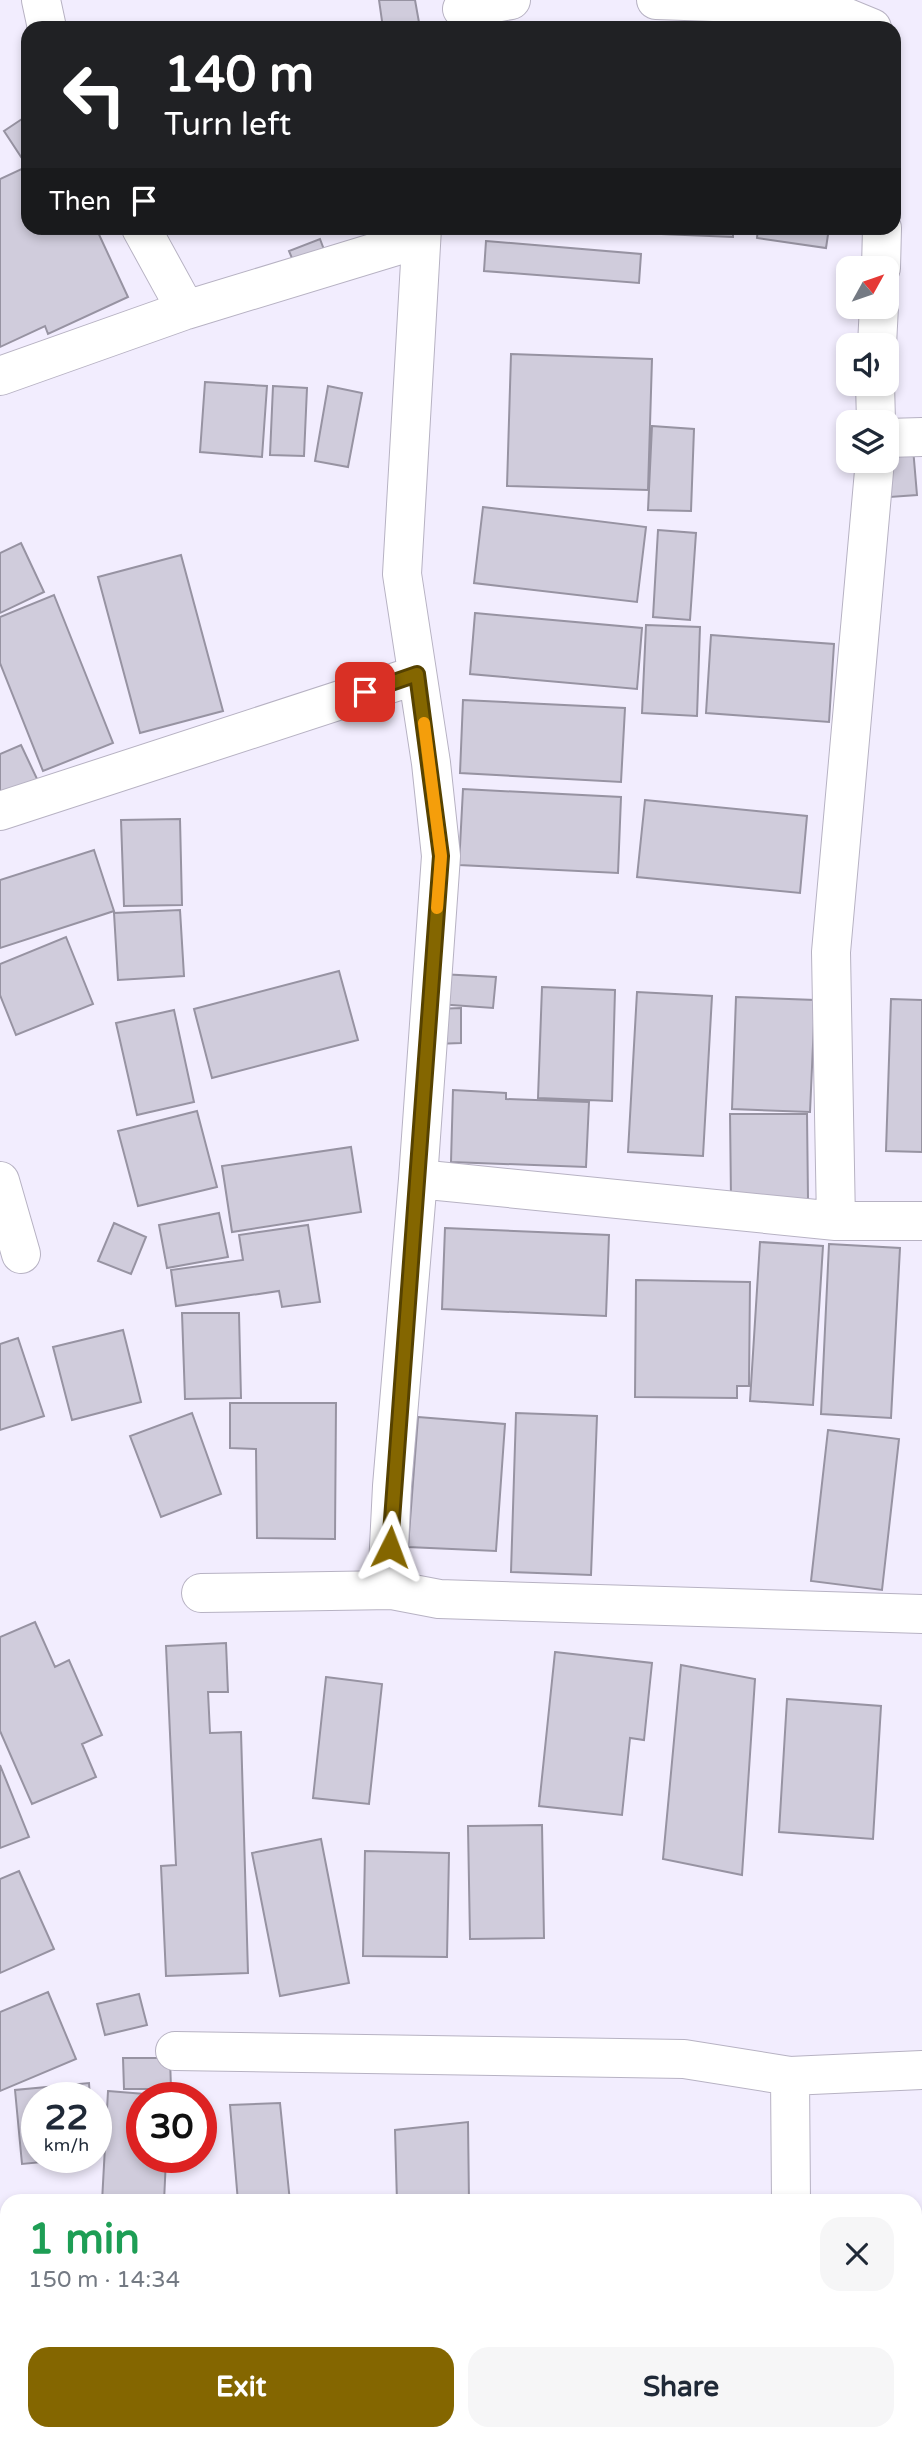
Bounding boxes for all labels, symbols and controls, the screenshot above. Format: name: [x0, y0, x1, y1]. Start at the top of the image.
text: 140 m: [164, 46, 314, 105]
icon: left: [49, 49, 140, 140]
text: Turn left: [164, 106, 291, 144]
icon: arrive: [125, 182, 163, 220]
text: Then: [49, 186, 111, 217]
north arrow: [836, 256, 900, 318]
map controls: [836, 256, 899, 473]
button: sound: [836, 333, 899, 396]
button: layers: [836, 410, 899, 473]
pin: [335, 662, 395, 722]
icon: arrive: [346, 673, 384, 711]
position arrow: [353, 1510, 427, 1584]
speed limit sign: 30: [126, 2082, 217, 2173]
text: 22: [45, 2097, 88, 2139]
text: km/h: [44, 2134, 89, 2156]
text: 1 min: [28, 2214, 140, 2265]
button: close: [820, 2217, 894, 2291]
text: 150 m · 14:34: [28, 2266, 180, 2294]
button: Exit: [28, 2347, 454, 2427]
button: Share: [468, 2347, 894, 2427]

